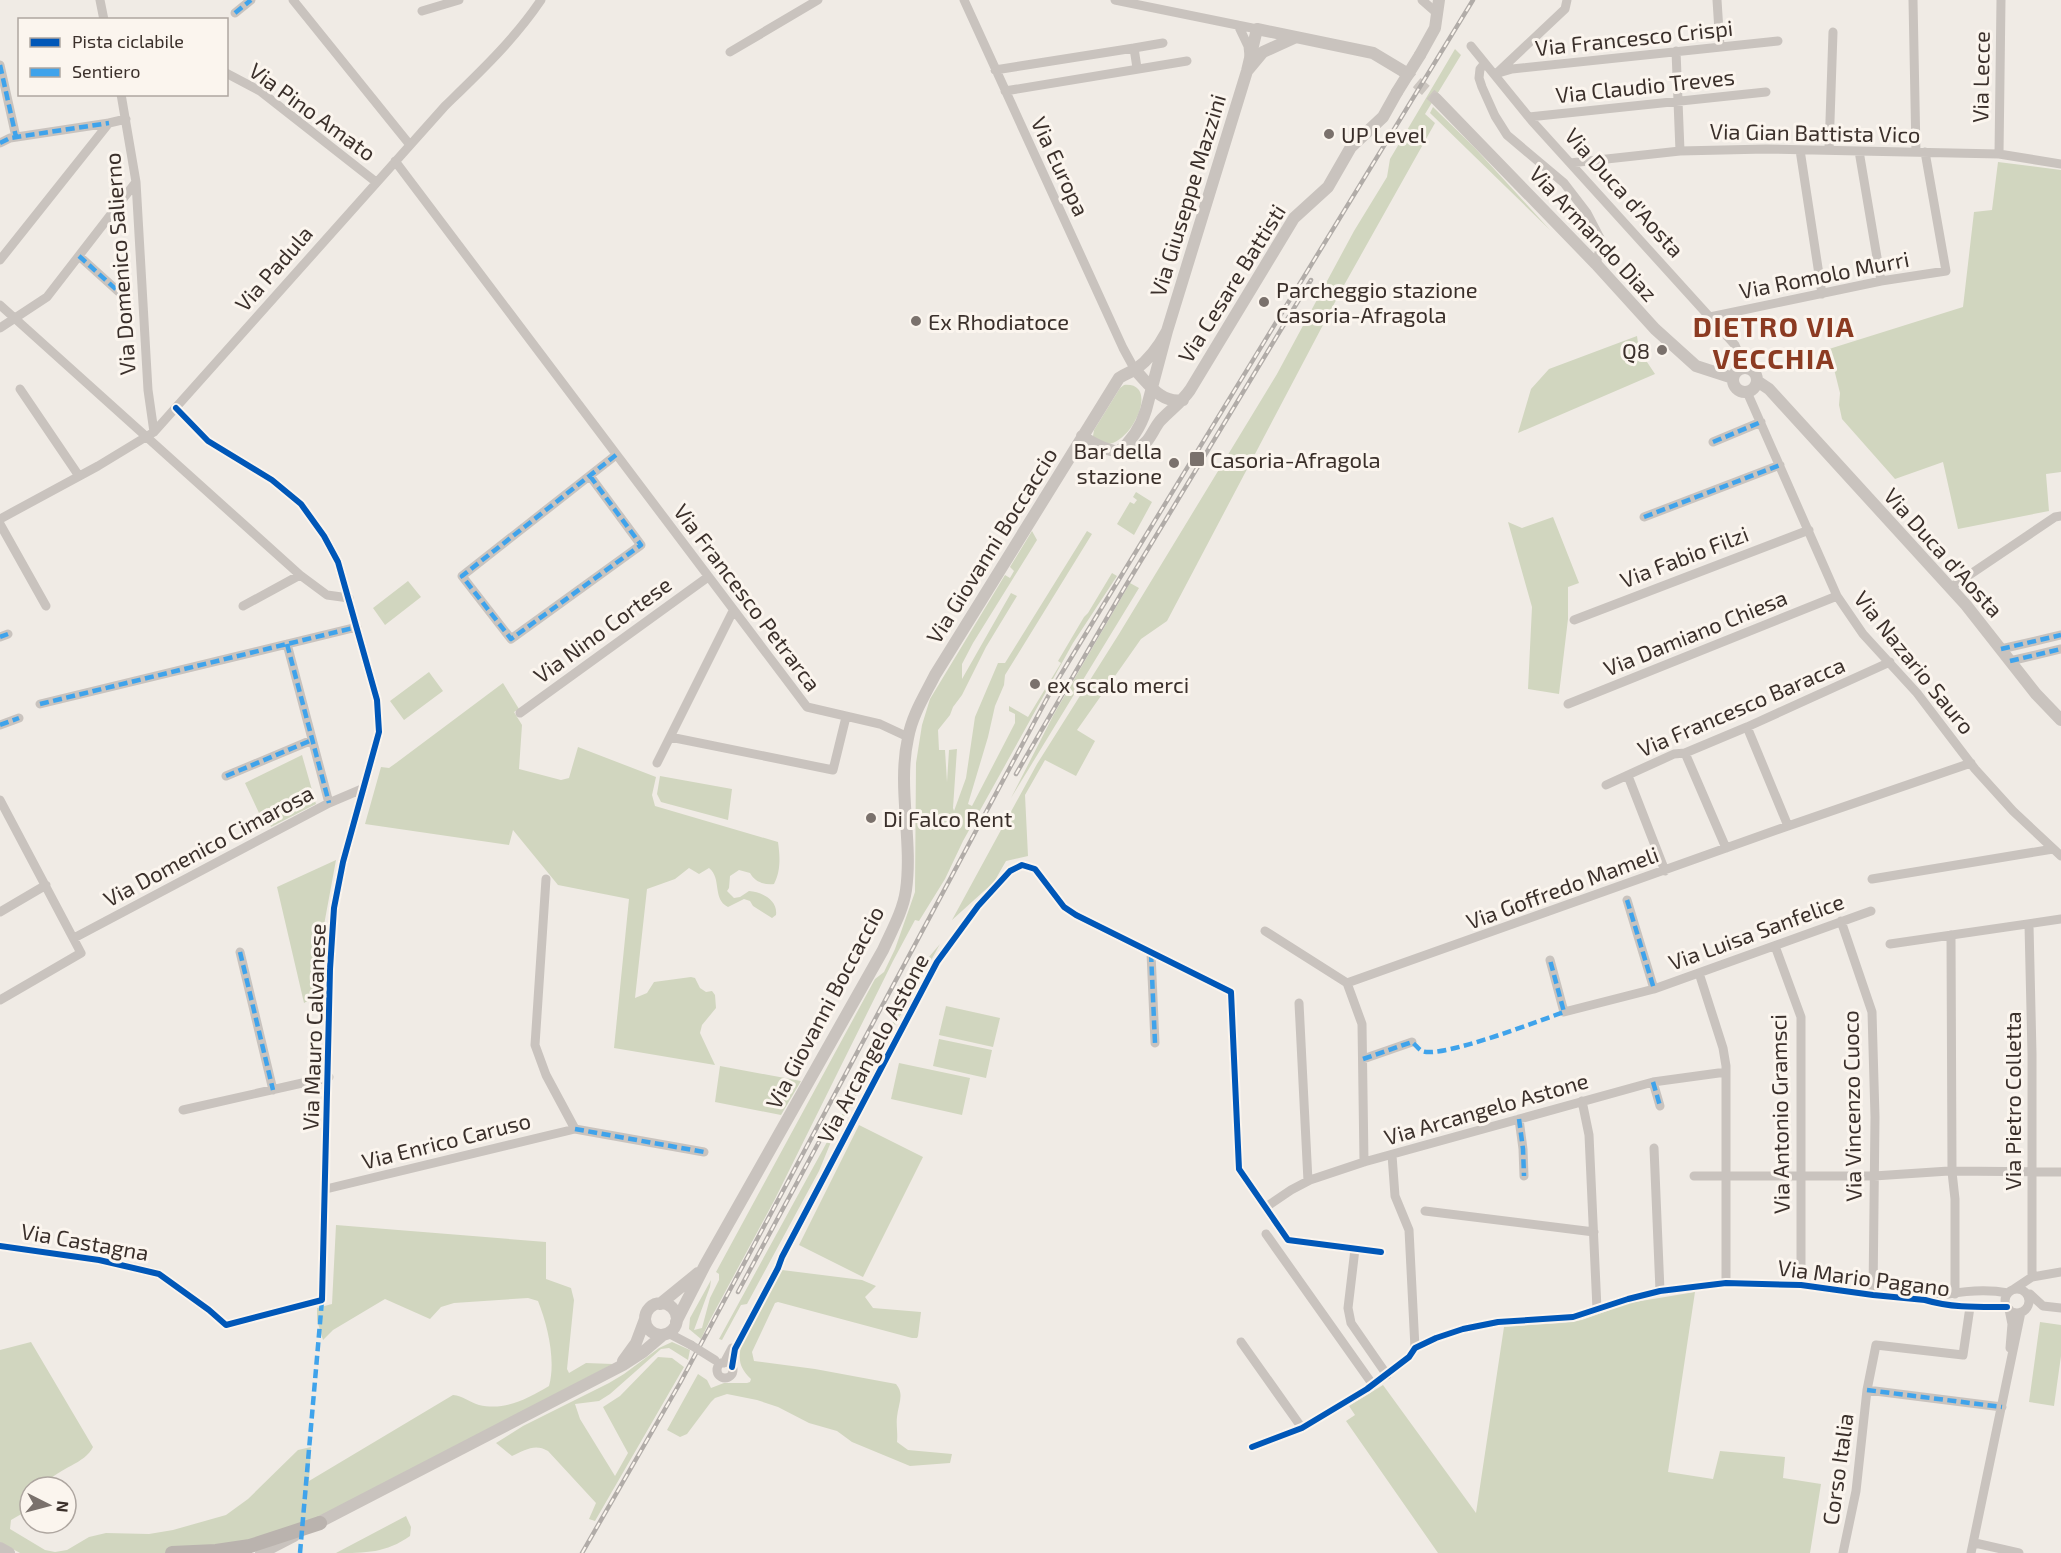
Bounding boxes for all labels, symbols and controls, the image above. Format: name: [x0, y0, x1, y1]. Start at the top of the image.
street label: Via Francesco Crispi: [1534, 14, 1734, 60]
legend: [18, 18, 228, 96]
text: Pista ciclabile: [72, 30, 184, 52]
street label: Via Lecce: [1966, 31, 1994, 123]
street label: Via Pino Amato: [245, 56, 381, 166]
text: Sentiero: [72, 60, 140, 82]
street label: Via Claudio Treves: [1554, 63, 1736, 107]
street label: Via Giuseppe Mazzini: [1144, 91, 1230, 299]
street label: Via Europa: [1027, 112, 1095, 220]
street label: Via Gian Battista Vico: [1709, 117, 1921, 147]
place label: UP Level: [1341, 121, 1426, 147]
street label: Via Duca d'Aosta: [1560, 122, 1690, 262]
marker: UP Level: [1322, 127, 1336, 141]
street label: Via Domenico Salierno: [98, 152, 140, 376]
street label: Via Armando Diaz: [1525, 160, 1663, 306]
street label: Via Cesare Battisti: [1172, 199, 1290, 367]
street label: Via Padula: [229, 220, 317, 316]
street label: Via Romolo Murri: [1737, 245, 1911, 303]
place label: Parcheggio stazione Casoria-Afragola: [1276, 276, 1478, 327]
marker: Parcheggio stazione Casoria-Afragola: [1257, 295, 1271, 309]
place label: Ex Rhodiatoce: [928, 308, 1069, 334]
district label: DIETRO VIA VECCHIA: [1693, 309, 1855, 375]
marker: Ex Rhodiatoce: [909, 314, 923, 328]
place label: Q8: [1622, 337, 1650, 364]
marker: Q8: [1655, 343, 1669, 357]
place label: Bar della stazione: [1073, 437, 1162, 488]
street label: Via Giovanni Boccaccio: [920, 442, 1062, 648]
place label: Casoria-Afragola: [1210, 446, 1381, 472]
marker: Casoria-Afragola: [1188, 450, 1206, 468]
marker: Bar della stazione: [1167, 456, 1181, 470]
street label: Via Duca d'Aosta: [1879, 482, 2009, 622]
street label: Via Francesco Petrarca: [669, 498, 827, 696]
street label: Via Fabio Filzi: [1616, 520, 1752, 592]
street label: Via Nino Cortese: [528, 570, 676, 688]
street label: Via Damiano Chiesa: [1600, 583, 1790, 681]
street label: Via Nazario Sauro: [1849, 585, 1981, 739]
street label: Via Francesco Baracca: [1633, 651, 1849, 761]
place label: ex scalo merci: [1047, 671, 1189, 697]
marker: ex scalo merci: [1028, 677, 1042, 691]
street label: Via Domenico Cimarosa: [99, 779, 317, 911]
place label: Di Falco Rent: [883, 805, 1012, 831]
marker: Di Falco Rent: [864, 811, 878, 825]
street label: Via Goffredo Mameli: [1462, 840, 1662, 934]
street label: Via Luisa Sanfelice: [1665, 887, 1847, 975]
street label: Via Giovanni Boccaccio: [760, 901, 888, 1113]
street label: Via Mauro Calvanese: [296, 923, 330, 1131]
street label: Via Arcangelo Astone: [811, 949, 933, 1147]
street label: Via Vincenzo Cuoco: [1836, 1010, 1866, 1202]
street label: Via Pietro Colletta: [1999, 1011, 2025, 1191]
street label: Via Antonio Gramsci: [1764, 1014, 1794, 1214]
street label: Via Arcangelo Astone: [1381, 1066, 1591, 1150]
street label: Via Enrico Caruso: [359, 1106, 533, 1174]
street label: Via Castagna: [19, 1217, 151, 1265]
street label: Via Mario Pagano: [1776, 1254, 1952, 1300]
street label: Corso Italia: [1816, 1411, 1858, 1527]
north arrow: [18, 1475, 78, 1535]
text: N: [53, 1500, 73, 1513]

